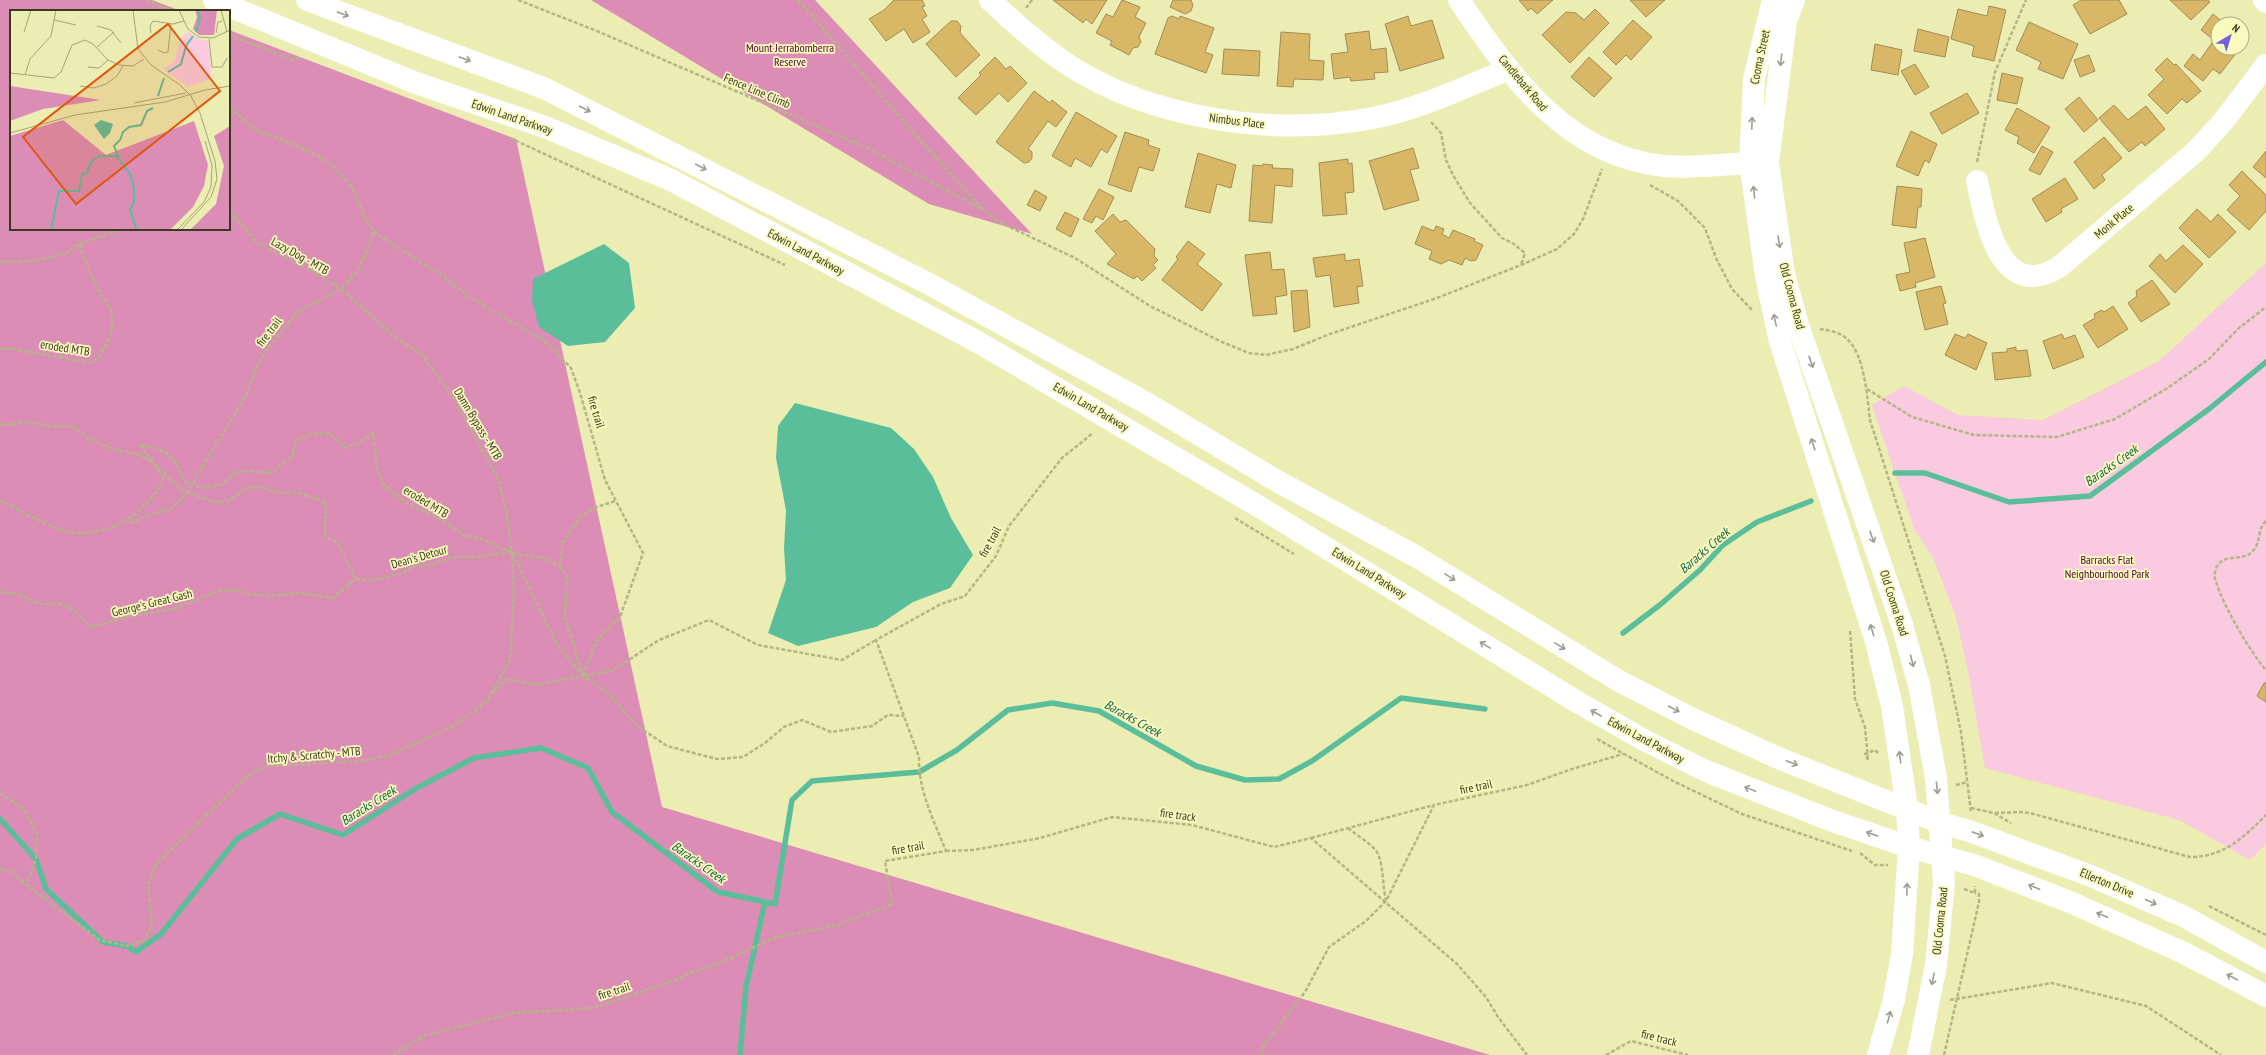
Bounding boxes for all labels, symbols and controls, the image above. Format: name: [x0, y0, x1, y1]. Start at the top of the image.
inset map: [10, 10, 230, 230]
one-way arrow: [337, 10, 349, 18]
north arrow: [2210, 16, 2250, 56]
text: N: [2230, 21, 2243, 35]
street label: Cooma Street: [1746, 27, 1773, 86]
park label: Mount Jerrabomberra Reserve: [746, 40, 834, 69]
street label: Candlebark Road: [1495, 51, 1551, 114]
one-way arrow: [1777, 53, 1785, 66]
one-way arrow: [459, 56, 471, 64]
street label: Fence Line Climb: [722, 70, 793, 111]
street label: Edwin Land Parkway: [470, 96, 555, 138]
one-way arrow: [579, 106, 591, 113]
street label: Nimbus Place: [1208, 110, 1266, 131]
one-way arrow: [1748, 117, 1756, 130]
one-way arrow: [695, 164, 707, 171]
one-way arrow: [1750, 186, 1757, 199]
street label: Monk Place: [2091, 200, 2137, 241]
street label: Edwin Land Parkway: [765, 225, 848, 278]
street label: Lazy Dog - MTB: [269, 234, 332, 278]
one-way arrow: [1775, 235, 1783, 248]
street label: Old Cooma Road: [1776, 261, 1809, 331]
street label: fire trail: [253, 314, 285, 349]
one-way arrow: [1771, 314, 1779, 327]
street label: eroded MTB: [39, 336, 91, 359]
one-way arrow: [1808, 355, 1815, 368]
street label: Edwin Land Parkway: [1051, 379, 1132, 434]
street label: Damn Bypass - MTB: [451, 385, 506, 463]
street label: fire trail: [585, 394, 609, 430]
one-way arrow: [1809, 438, 1816, 451]
water label: Baracks Creek: [2081, 440, 2143, 490]
street label: eroded MTB: [401, 482, 452, 521]
water label: Baracks Creek: [1675, 522, 1735, 577]
street label: fire trail: [975, 524, 1004, 560]
one-way arrow: [1868, 531, 1876, 543]
street label: Dean's Detour: [389, 541, 449, 572]
street label: Edwin Land Parkway: [1329, 544, 1410, 602]
park label: Barracks Flat Neighbourhood Park: [2065, 552, 2150, 581]
street label: Old Cooma Road: [1877, 568, 1912, 638]
one-way arrow: [1444, 574, 1456, 582]
street label: George's Great Gash: [110, 585, 194, 620]
one-way arrow: [1868, 623, 1875, 636]
one-way arrow: [1480, 641, 1491, 649]
one-way arrow: [1554, 642, 1566, 650]
one-way arrow: [1909, 654, 1916, 667]
water label: Baracks Creek: [1102, 696, 1166, 742]
one-way arrow: [1667, 706, 1679, 714]
one-way arrow: [1590, 708, 1602, 716]
street label: Edwin Land Parkway: [1605, 713, 1688, 766]
street label: Itchy & Scratchy - MTB: [267, 743, 361, 766]
one-way arrow: [1896, 751, 1903, 764]
one-way arrow: [1785, 760, 1797, 768]
street label: fire trail: [1458, 776, 1494, 797]
water label: Baracks Creek: [337, 781, 401, 829]
one-way arrow: [1933, 781, 1941, 794]
one-way arrow: [1744, 785, 1756, 793]
street label: fire track: [1159, 805, 1197, 825]
one-way arrow: [1866, 830, 1878, 838]
one-way arrow: [1972, 831, 1984, 839]
street label: fire trail: [890, 837, 926, 858]
water label: Baracks Creek: [668, 838, 731, 888]
street label: Ellerton Drive: [2078, 864, 2137, 901]
one-way arrow: [1903, 883, 1910, 896]
one-way arrow: [2028, 883, 2040, 891]
street label: Old Cooma Road: [1928, 886, 1951, 956]
one-way arrow: [2145, 899, 2157, 907]
one-way arrow: [2097, 911, 2109, 919]
one-way arrow: [1929, 972, 1937, 985]
one-way arrow: [2226, 973, 2238, 981]
street label: fire trail: [596, 978, 632, 1003]
one-way arrow: [1885, 1011, 1893, 1024]
street label: fire track: [1640, 1026, 1679, 1049]

